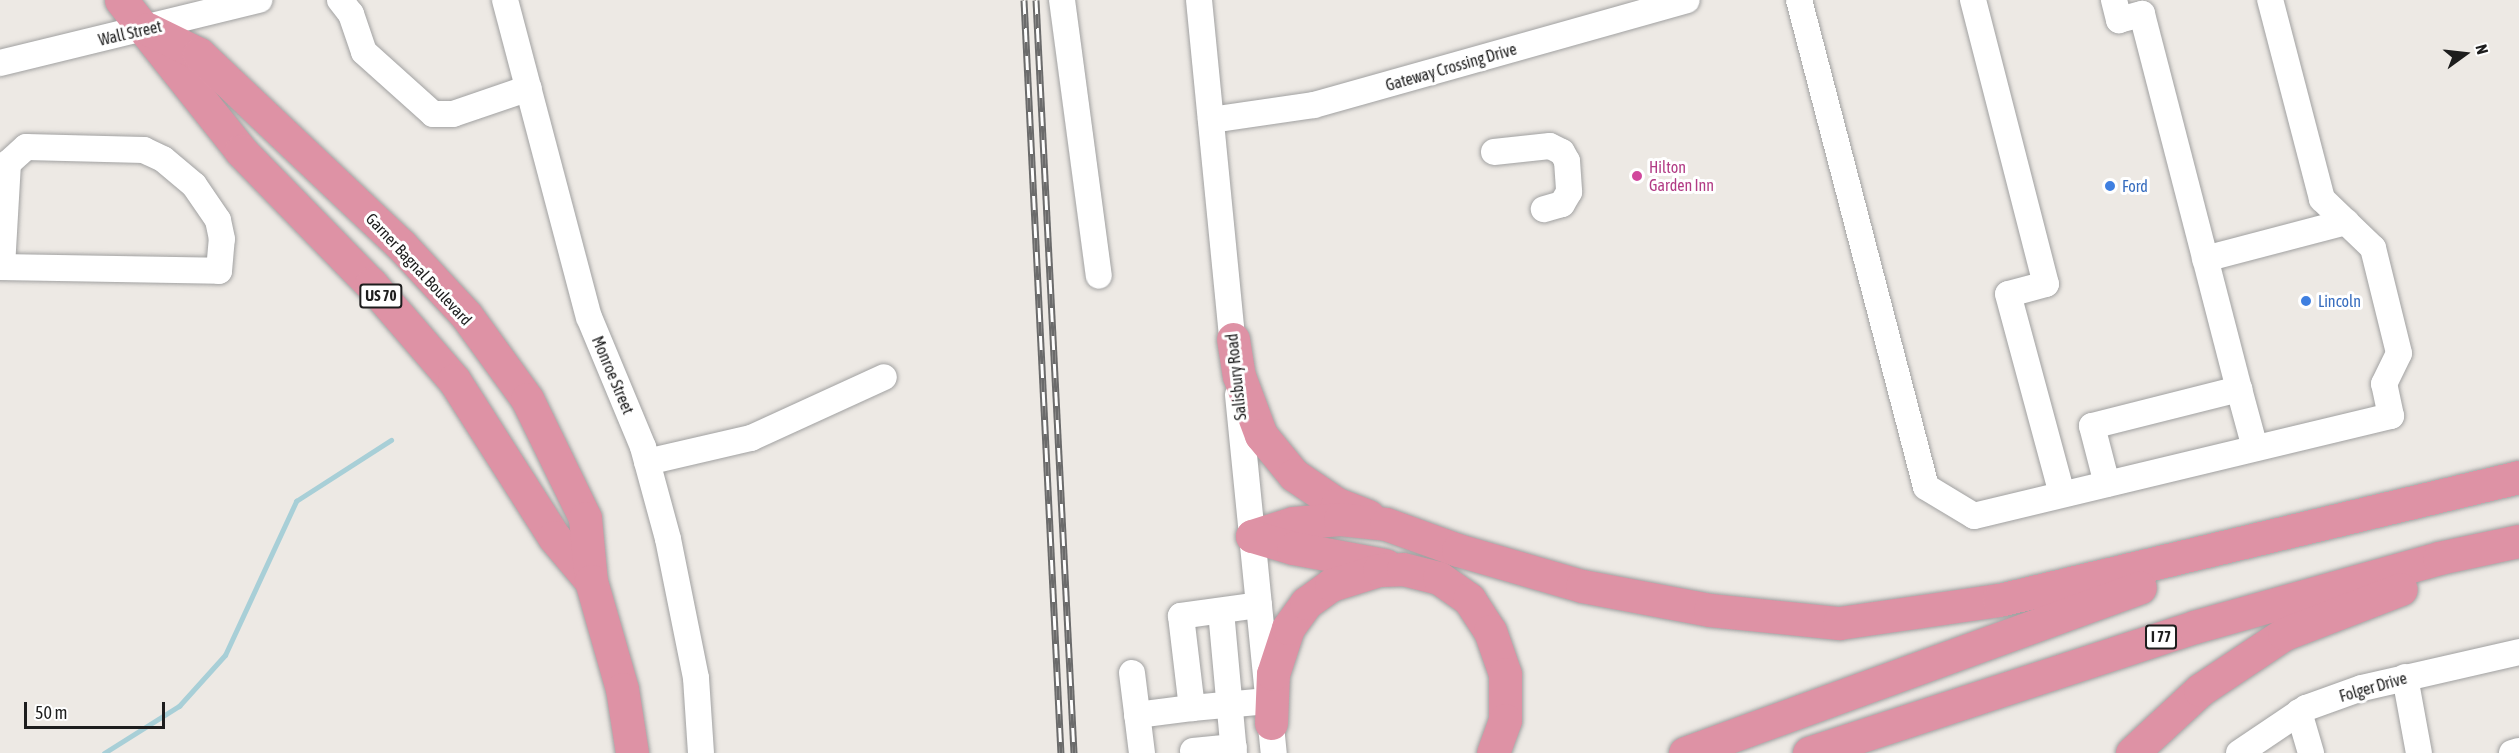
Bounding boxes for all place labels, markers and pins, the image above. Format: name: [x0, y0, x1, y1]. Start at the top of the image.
place label: Hilton Garden Inn: [1649, 157, 1714, 195]
marker: Hilton Garden Inn: [1630, 169, 1644, 183]
place label: Ford: [2122, 176, 2148, 196]
marker: Ford: [2103, 179, 2117, 193]
place label: Lincoln: [2318, 291, 2361, 311]
marker: Lincoln: [2299, 294, 2313, 308]

